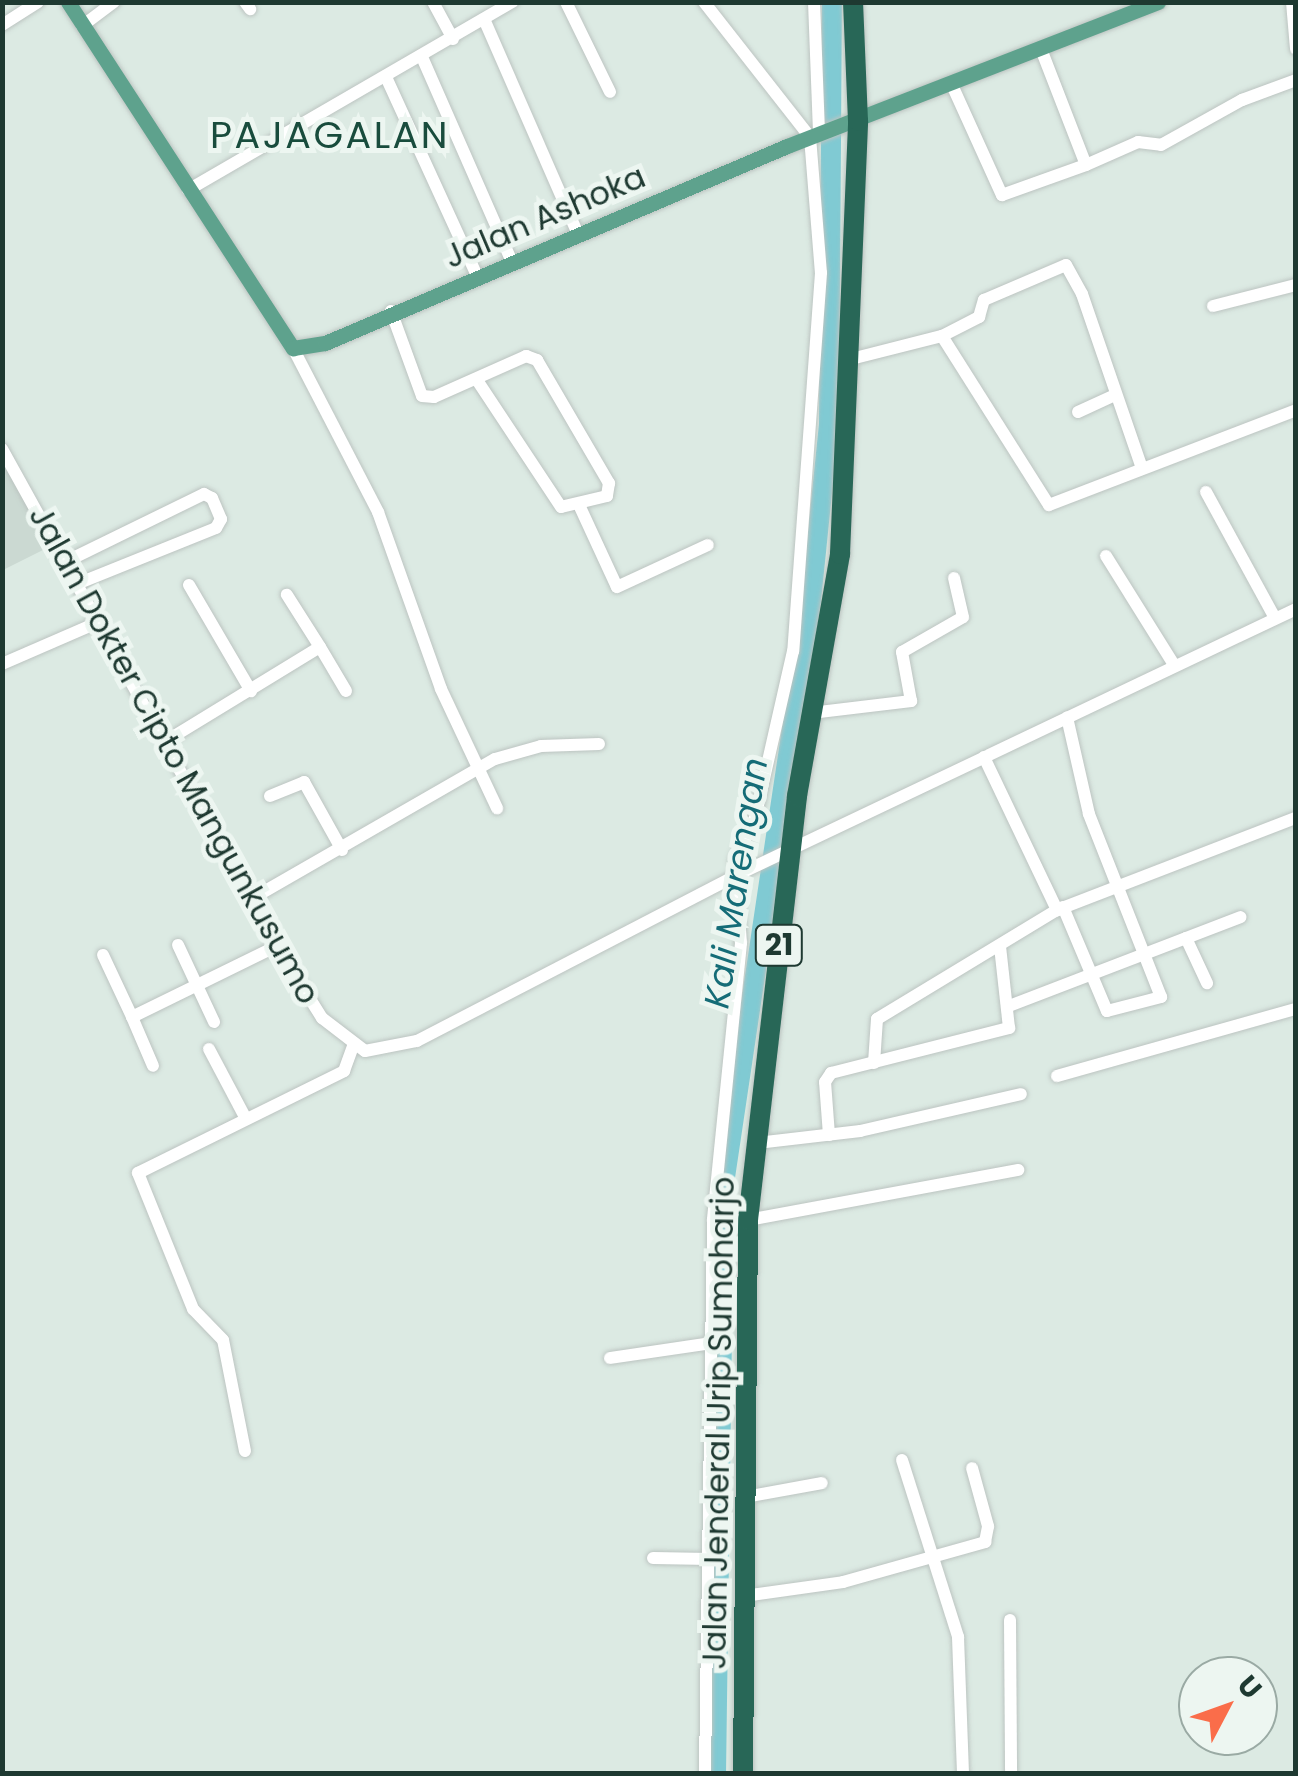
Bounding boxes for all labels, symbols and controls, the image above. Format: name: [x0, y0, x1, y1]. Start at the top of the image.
district label: PAJAGALAN: [210, 112, 450, 158]
street label: Jalan Ashoka: [439, 157, 651, 277]
street label: Jalan Dokter Cipto Mangunkusumo: [21, 499, 327, 1011]
water label: Kali Marengan: [695, 755, 777, 1011]
road number: 21: [754, 920, 804, 970]
street label: Jalan Jenderal Urip Sumoharjo: [696, 1176, 742, 1670]
north arrow: [1178, 1656, 1278, 1756]
text: U: [1228, 1667, 1271, 1708]

